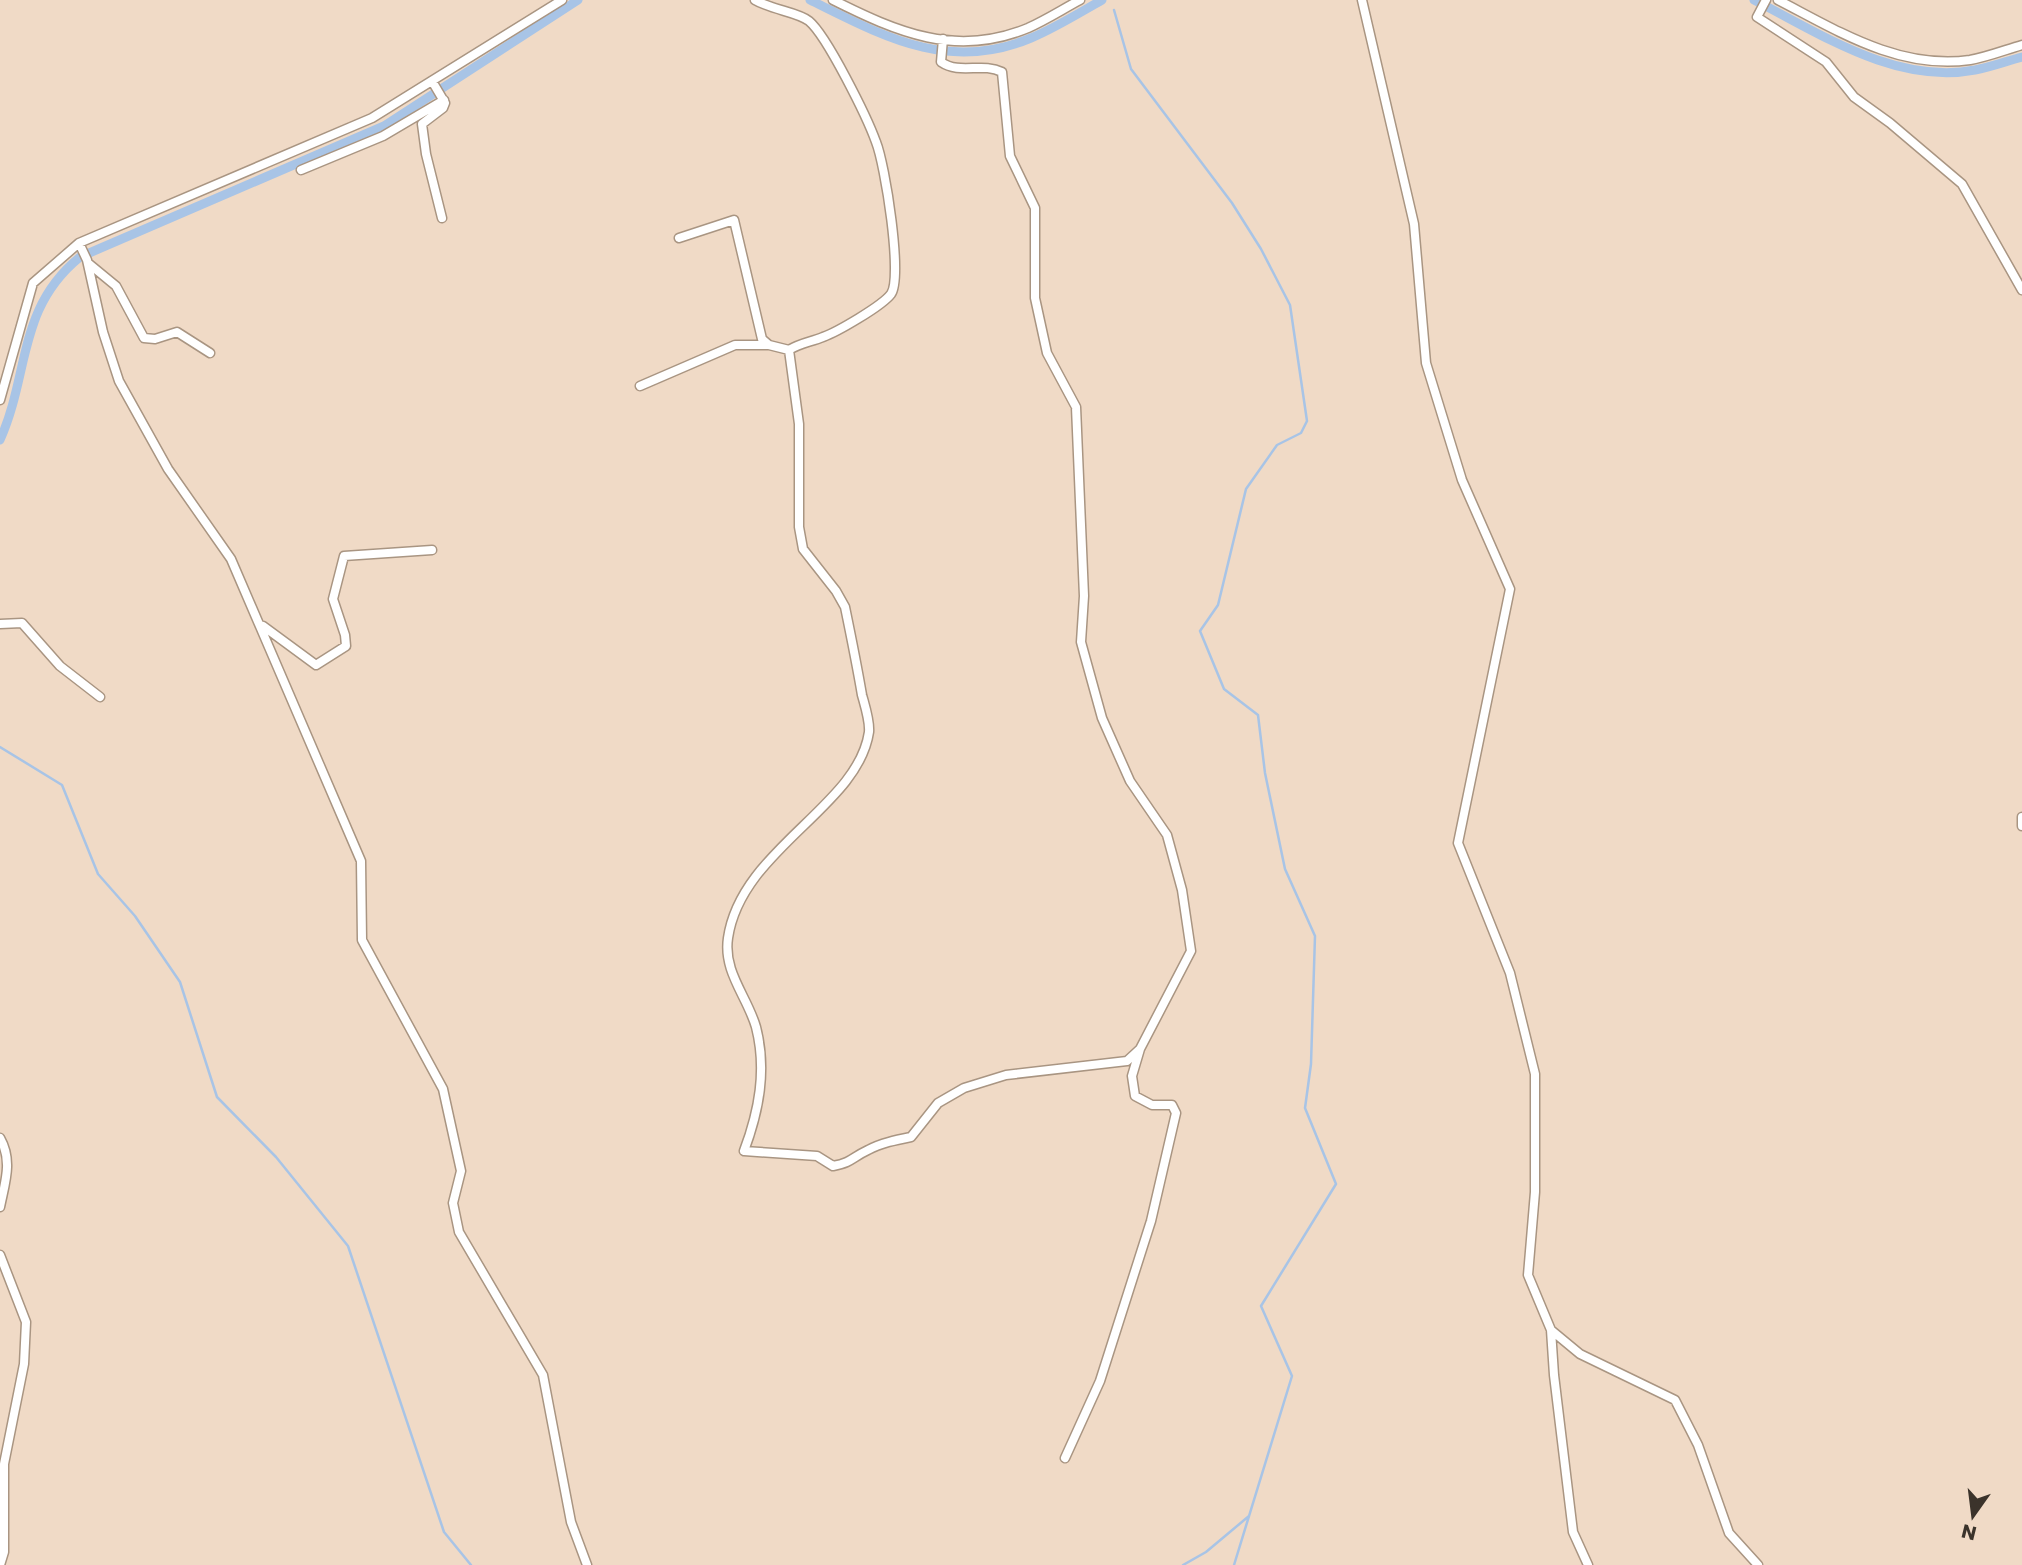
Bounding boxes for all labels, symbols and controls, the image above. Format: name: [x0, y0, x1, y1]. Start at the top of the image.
north arrow: [1938, 1481, 2008, 1551]
text: N: [1959, 1517, 1979, 1547]

